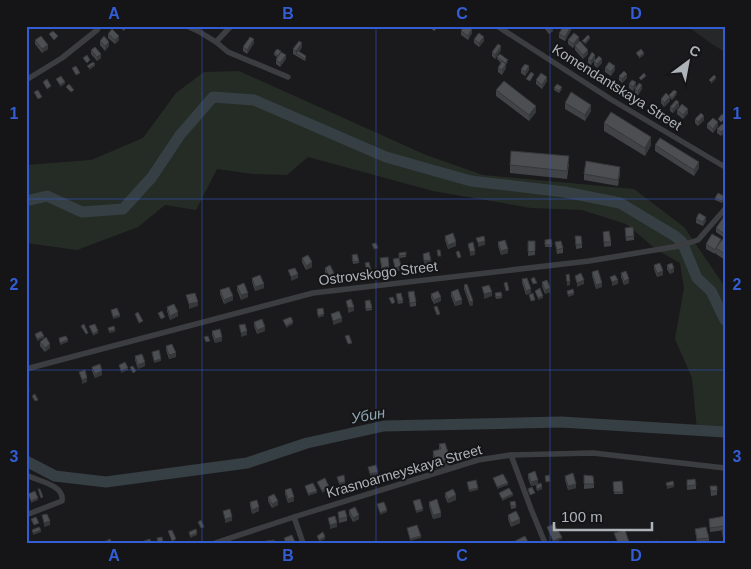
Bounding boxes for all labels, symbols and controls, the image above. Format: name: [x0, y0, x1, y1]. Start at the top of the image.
text: A: [108, 5, 120, 22]
text: B: [282, 5, 294, 22]
text: C: [456, 5, 468, 22]
text: D: [630, 5, 642, 22]
north arrow: [664, 38, 714, 88]
street label: Komendantskaya Street: [549, 41, 685, 133]
text: С: [686, 42, 703, 60]
text: 1: [10, 105, 19, 122]
text: 1: [733, 105, 742, 122]
street label: Ostrovskogo Street: [318, 258, 439, 288]
text: 2: [10, 276, 19, 293]
text: 2: [733, 276, 742, 293]
water label: Убин: [348, 404, 387, 427]
street label: Krasnoarmeyskaya Street: [324, 441, 484, 501]
text: 3: [10, 448, 19, 465]
text: 3: [733, 448, 742, 465]
scale bar: [554, 499, 651, 531]
text: 100 m: [561, 508, 603, 525]
text: A: [108, 547, 120, 564]
text: B: [282, 547, 294, 564]
text: C: [456, 547, 468, 564]
text: D: [630, 547, 642, 564]

